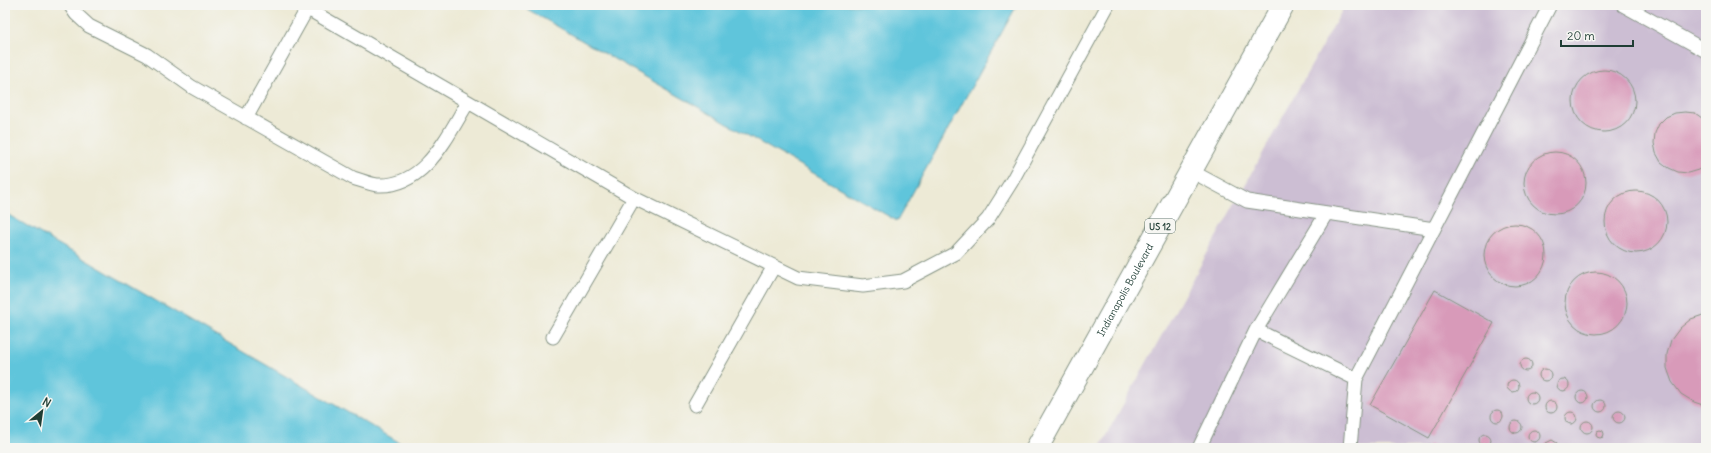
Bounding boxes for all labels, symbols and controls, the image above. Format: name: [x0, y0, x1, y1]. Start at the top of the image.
scale bar: [1561, 22, 1633, 48]
text: 20 m: [1567, 28, 1595, 43]
road number: US 12: [1145, 219, 1175, 233]
street label: Indianapolis Boulevard: [1094, 241, 1156, 339]
north arrow: [22, 391, 62, 431]
text: N: [40, 394, 54, 410]

